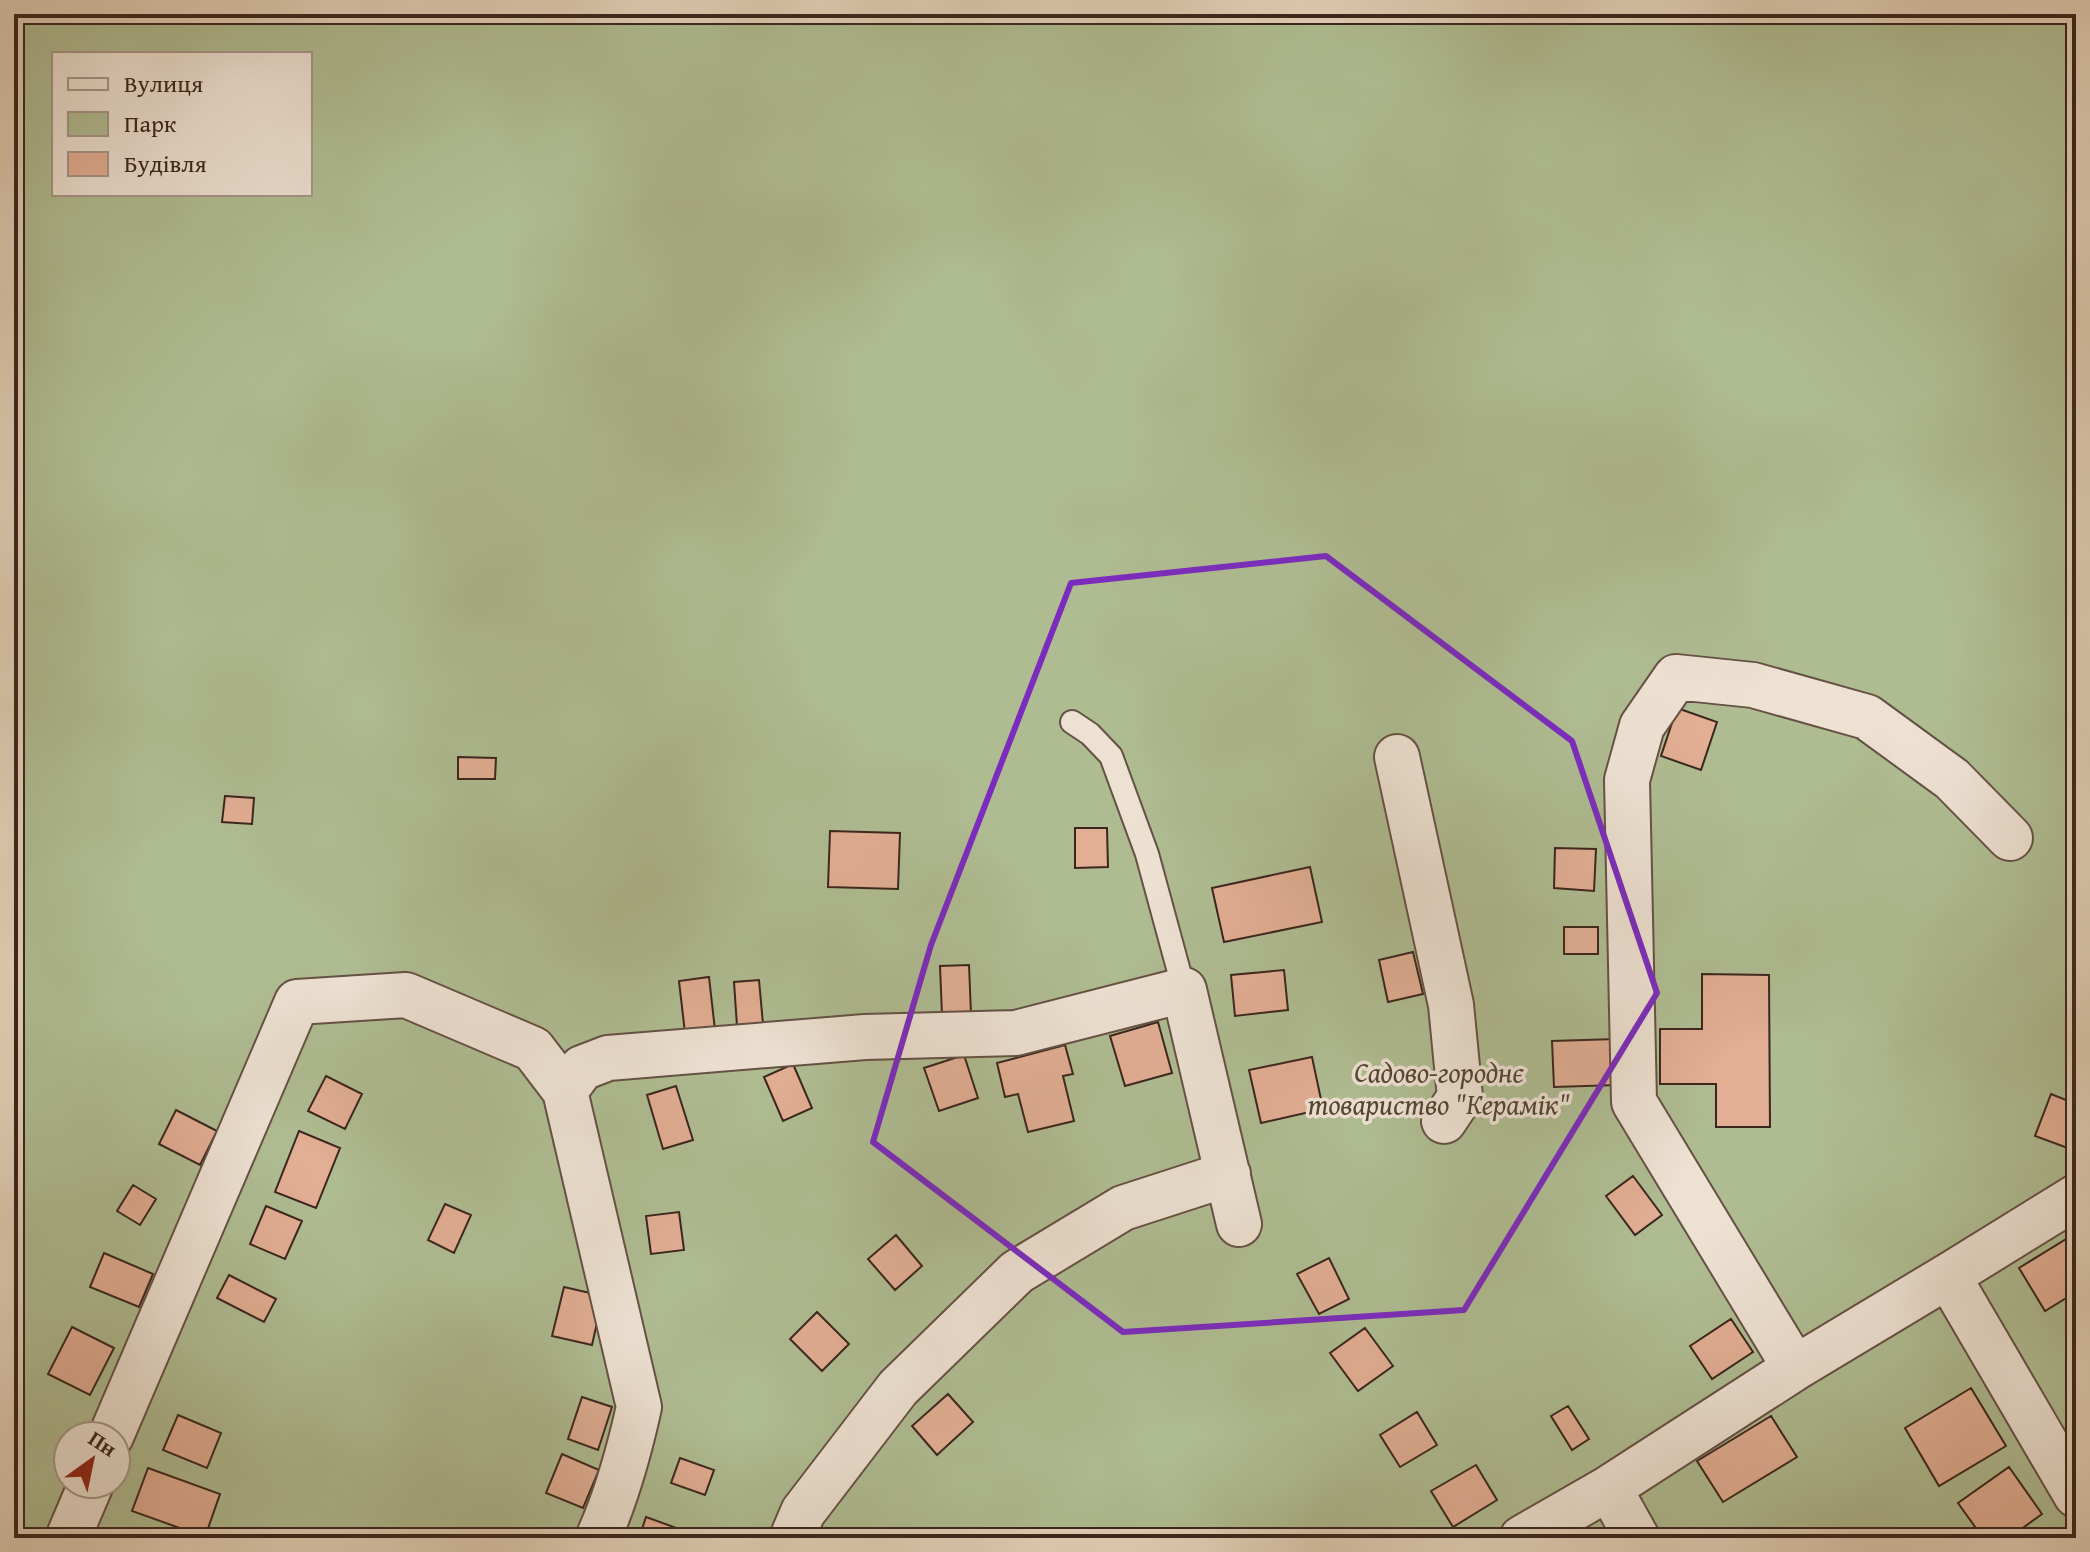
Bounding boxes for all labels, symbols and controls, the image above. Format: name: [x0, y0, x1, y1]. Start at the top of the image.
legend: [52, 52, 312, 196]
text: Вулиця: [124, 66, 203, 101]
text: Парк: [124, 106, 177, 141]
text: Будівля: [124, 146, 207, 181]
park label: Садово-городнє товариство "Керамік": [1308, 1051, 1570, 1124]
north arrow: [52, 1420, 132, 1500]
text: Пн: [82, 1422, 123, 1464]

